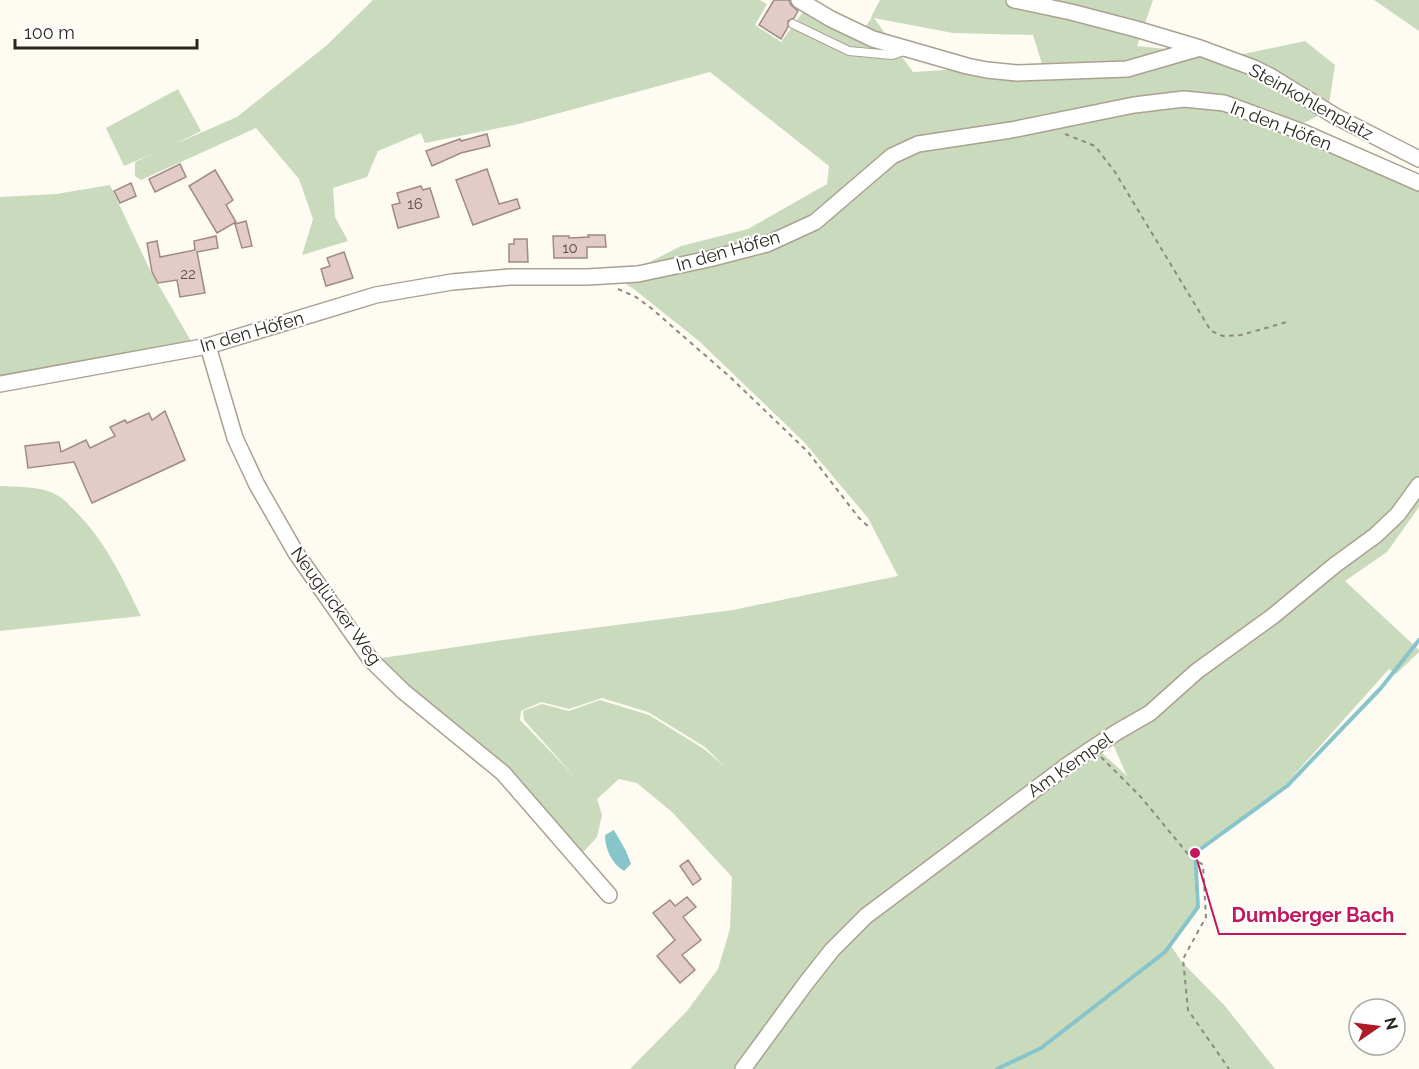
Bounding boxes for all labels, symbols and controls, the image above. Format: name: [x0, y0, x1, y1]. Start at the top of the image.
scale bar: [15, 12, 196, 50]
text: 100 m: [24, 22, 75, 43]
street label: Steinkohlenplatz: [1246, 59, 1377, 144]
street label: In den Höfen: [1228, 97, 1335, 154]
house number: 16: [407, 195, 423, 213]
street label: In den Höfen: [674, 226, 782, 275]
house number: 10: [562, 239, 578, 257]
house number: 22: [180, 265, 196, 283]
street label: In den Höfen: [198, 307, 306, 356]
street label: Neuglücker Weg: [287, 543, 386, 669]
street label: Am Kempel: [1024, 728, 1116, 801]
callout: Dumberger Bach: [1219, 896, 1406, 934]
text: Dumberger Bach: [1232, 903, 1394, 927]
north arrow: [1347, 997, 1407, 1057]
text: N: [1380, 1015, 1402, 1032]

